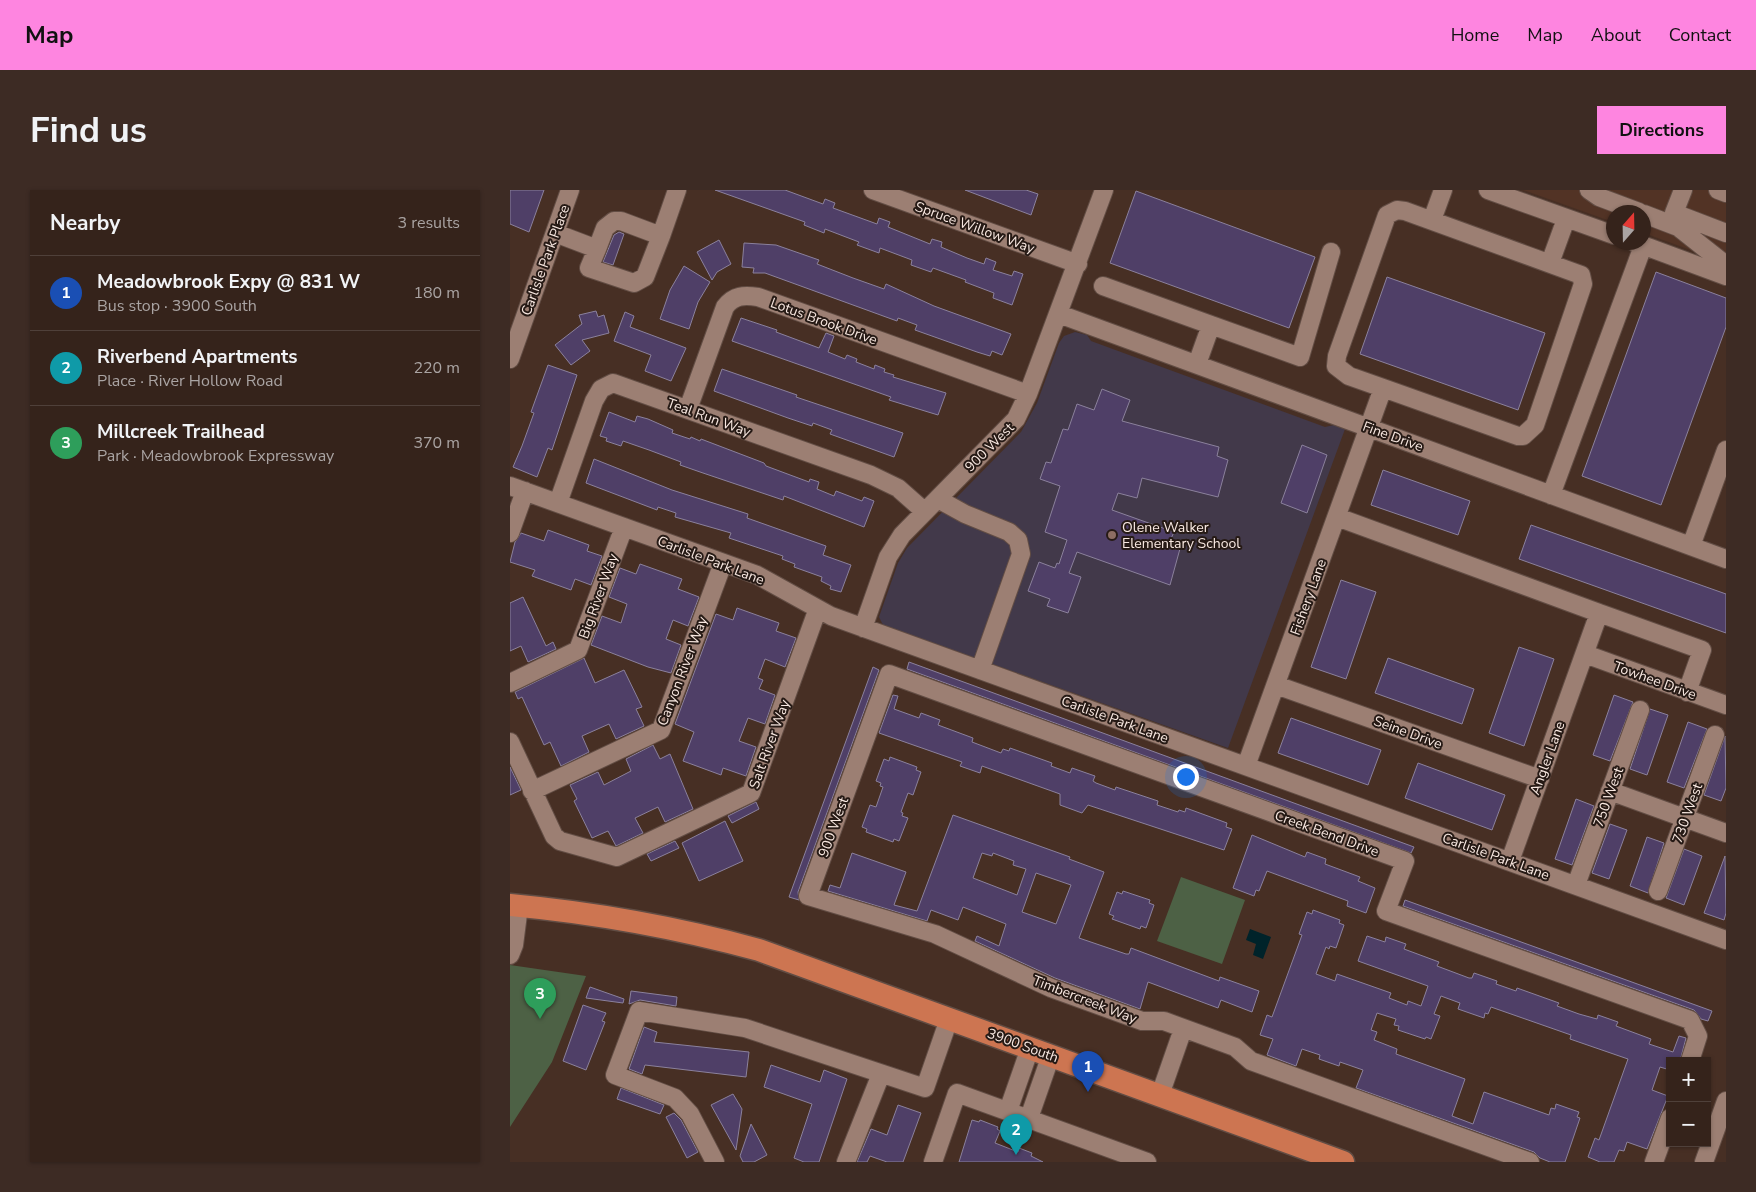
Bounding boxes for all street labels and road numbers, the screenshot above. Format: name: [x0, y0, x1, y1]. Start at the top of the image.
street label: Spruce Willow Way: [912, 197, 1038, 258]
street label: Carlisle Park Place: [517, 202, 574, 318]
street label: Lotus Brook Drive: [768, 293, 880, 350]
street label: Teal Run Way: [664, 394, 754, 442]
street label: Fine Drive: [1360, 417, 1426, 456]
street label: 900 West: [961, 419, 1018, 476]
street label: Carlisle Park Lane: [655, 531, 767, 590]
street label: Big River Way: [574, 550, 623, 641]
street label: Fishery Lane: [1286, 556, 1331, 638]
street label: Canyon River Way: [653, 613, 712, 729]
street label: Towhee Drive: [1611, 657, 1699, 704]
street label: Carlisle Park Lane: [1059, 691, 1171, 748]
street label: Salt River Way: [745, 696, 795, 791]
street label: Seine Drive: [1371, 711, 1445, 754]
street label: Angler Lane: [1525, 719, 1570, 798]
street label: 750 West: [1589, 765, 1628, 830]
street label: 730 West: [1668, 781, 1707, 846]
street label: 900 West: [814, 795, 853, 860]
street label: Creek Bend Drive: [1272, 806, 1382, 861]
street label: Carlisle Park Lane: [1440, 828, 1552, 885]
street label: Timbercreek Way: [1030, 971, 1140, 1028]
street label: 3900 South: [985, 1024, 1061, 1067]

